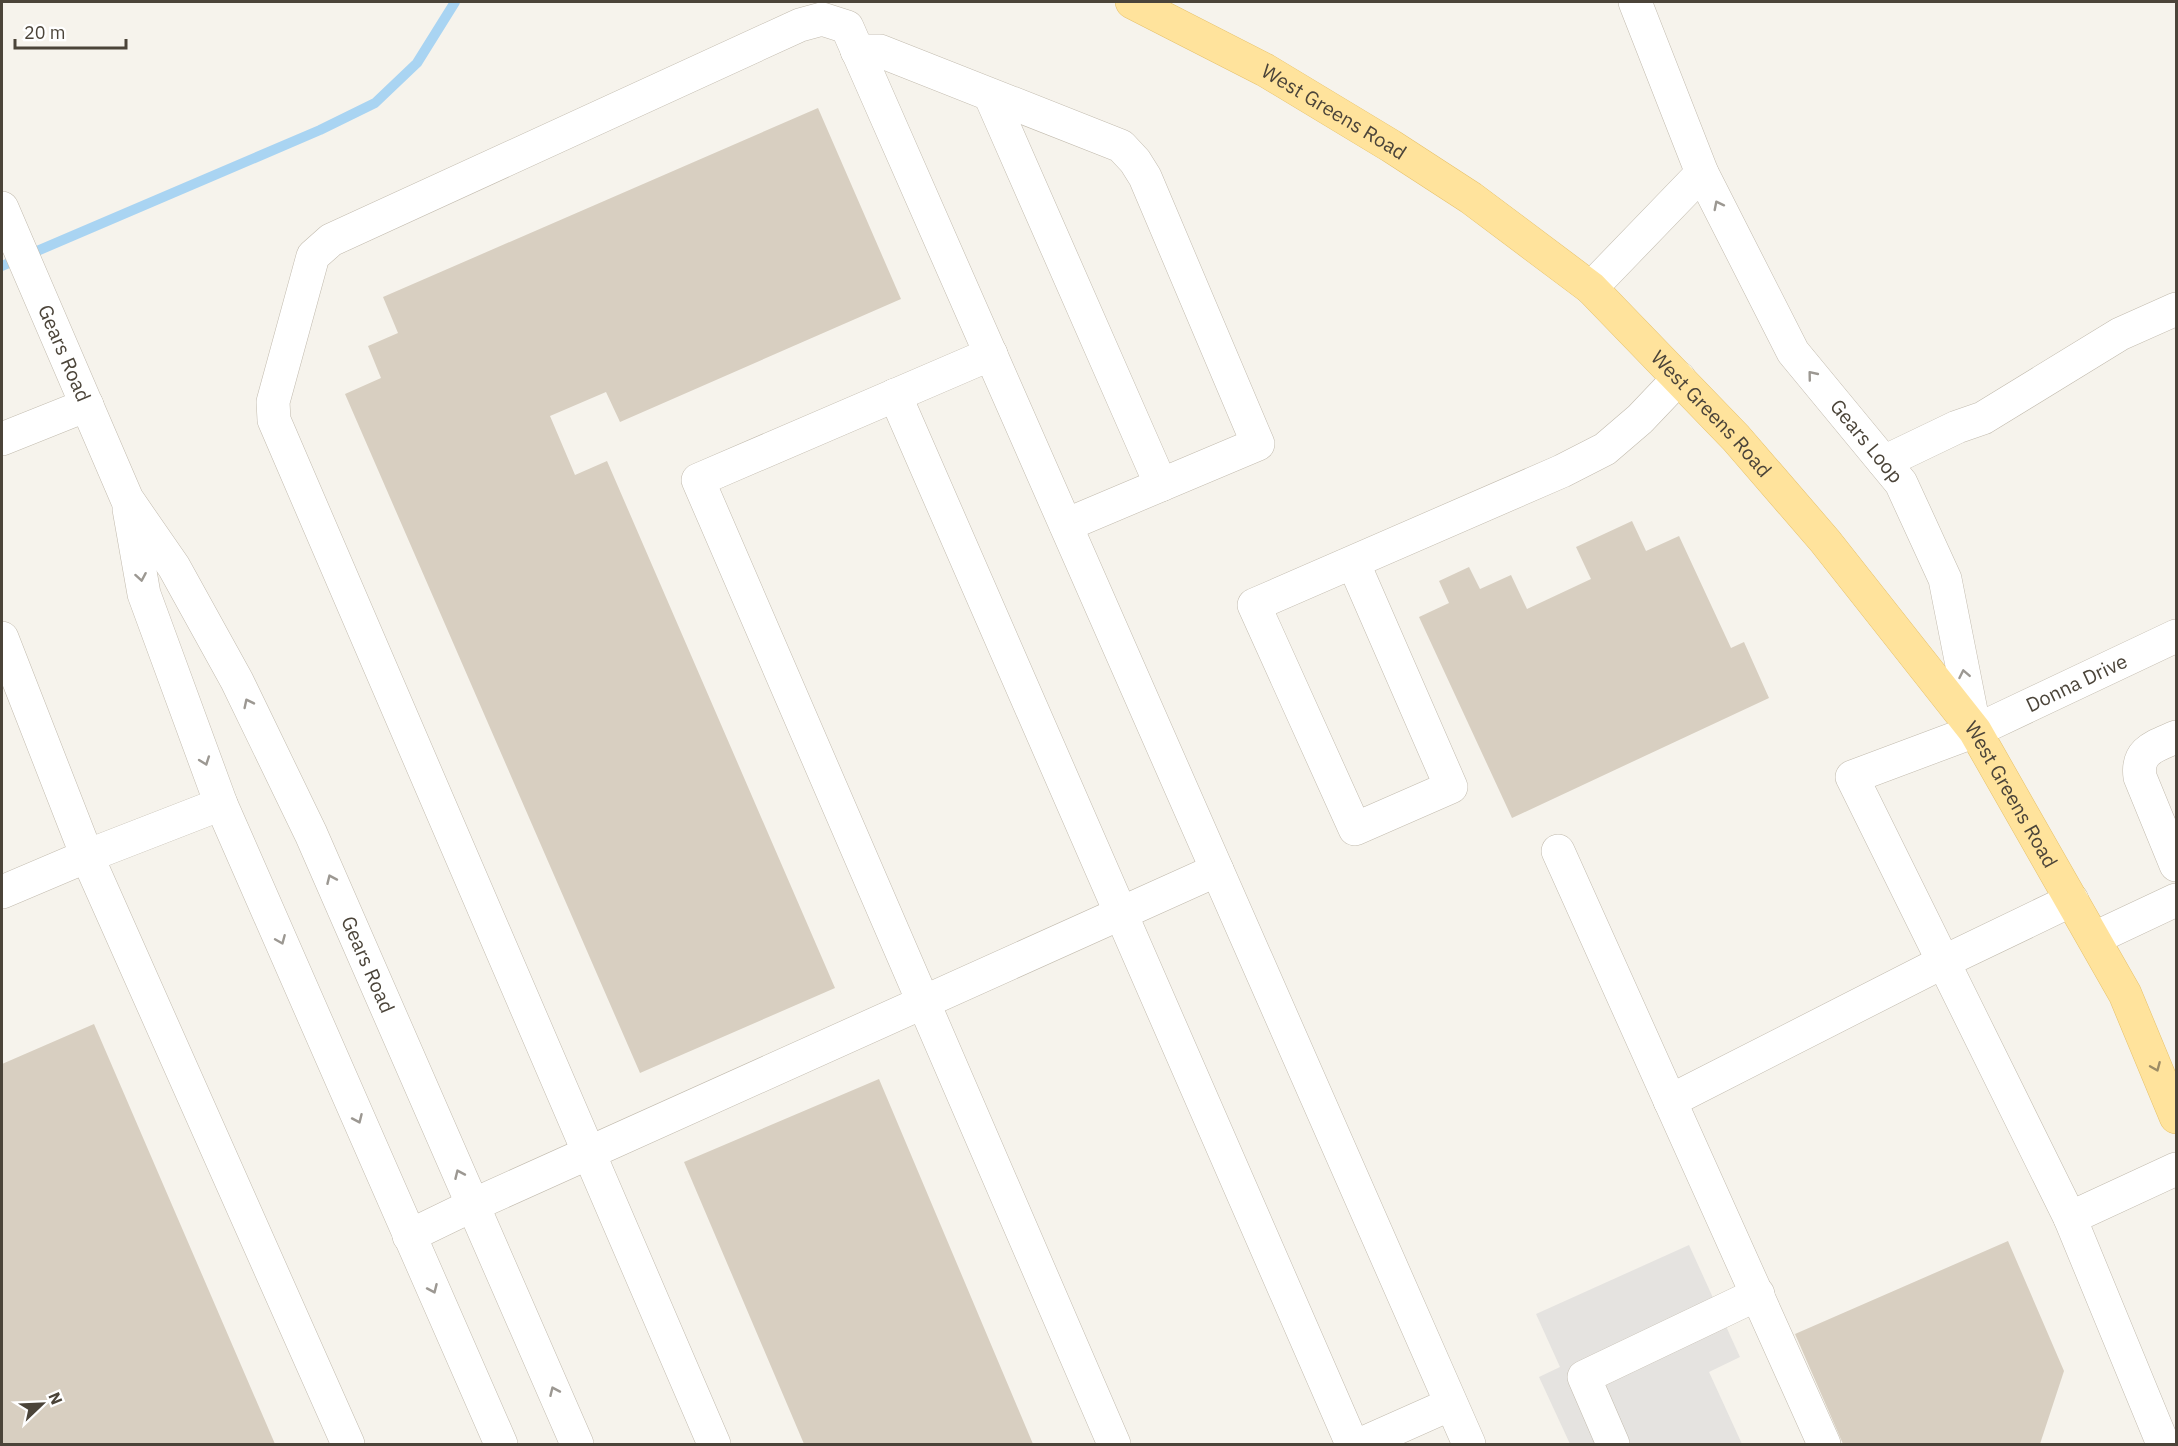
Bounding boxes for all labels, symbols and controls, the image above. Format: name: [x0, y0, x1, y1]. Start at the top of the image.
scale bar: [15, 12, 126, 50]
text: 20 m: [24, 21, 66, 44]
street label: West Greens Road: [1257, 57, 1412, 166]
one-way arrow: [1714, 200, 1725, 211]
street label: Gears Road: [32, 300, 98, 406]
street label: West Greens Road: [1645, 344, 1778, 483]
one-way arrow: [1808, 371, 1819, 382]
street label: Gears Loop: [1824, 393, 1910, 488]
one-way arrow: [134, 571, 147, 581]
street label: Donna Drive: [2021, 647, 2132, 718]
one-way arrow: [1958, 669, 1971, 679]
one-way arrow: [243, 698, 255, 709]
street label: West Greens Road: [1959, 715, 2064, 873]
one-way arrow: [198, 755, 211, 765]
one-way arrow: [326, 875, 338, 886]
street label: Gears Road: [335, 912, 401, 1017]
one-way arrow: [273, 934, 285, 945]
one-way arrow: [2149, 1061, 2161, 1072]
one-way arrow: [351, 1113, 363, 1124]
one-way arrow: [454, 1169, 466, 1180]
one-way arrow: [425, 1283, 437, 1294]
north arrow: [12, 1374, 72, 1434]
one-way arrow: [549, 1386, 561, 1397]
text: N: [44, 1389, 67, 1407]

